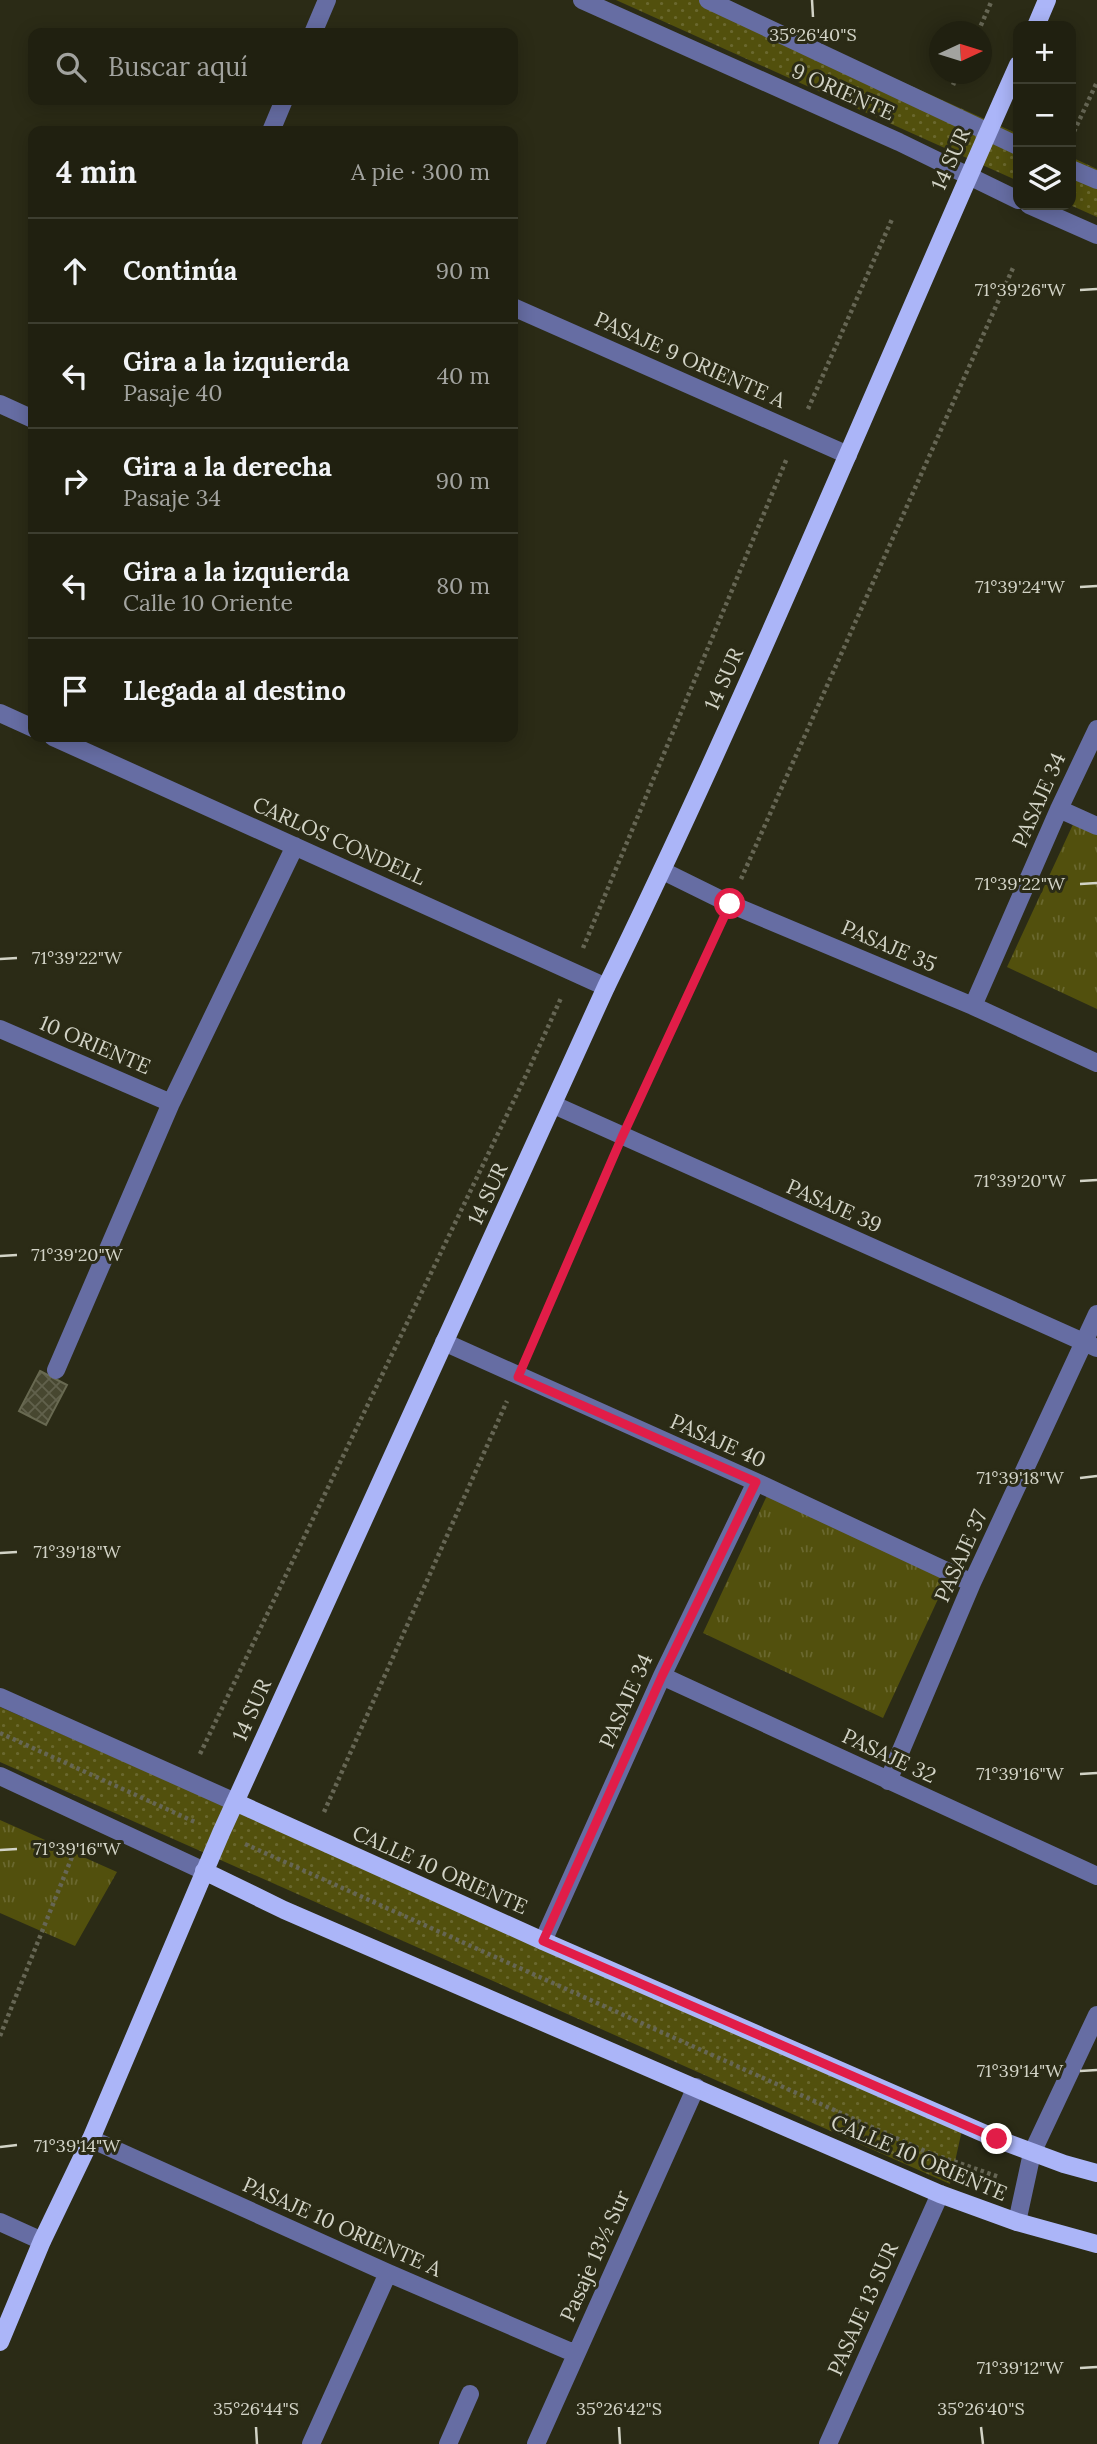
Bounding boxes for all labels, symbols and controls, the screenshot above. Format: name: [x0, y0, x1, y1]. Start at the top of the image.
north arrow: [929, 21, 992, 84]
map controls: [1013, 21, 1076, 210]
button: +: [1013, 21, 1076, 84]
text: 35°26'40"S: [769, 23, 857, 46]
search box: [28, 28, 518, 105]
icon: search: [52, 48, 90, 86]
text: Buscar aquí: [108, 50, 248, 83]
street label: 9 ORIENTE: [787, 57, 899, 126]
button: −: [1013, 84, 1076, 147]
street label: 14 SUR: [925, 123, 977, 194]
button: layers: [1013, 147, 1076, 210]
text: 4 min: [56, 153, 137, 191]
text: A pie · 300 m: [351, 157, 490, 186]
icon: ahead: [56, 252, 94, 290]
text: Continúa: [123, 254, 237, 287]
text: 90 m: [436, 256, 490, 285]
text: 71°39'26"W: [975, 278, 1066, 301]
street label: PASAJE 9 ORIENTE A: [590, 305, 791, 414]
text: Gira a la izquierda: [123, 345, 350, 378]
icon: left: [56, 357, 94, 395]
text: 40 m: [437, 361, 490, 390]
text: Pasaje 40: [123, 378, 222, 407]
text: Gira a la derecha: [123, 450, 332, 483]
icon: right: [56, 462, 94, 500]
text: 90 m: [436, 466, 490, 495]
text: Pasaje 34: [123, 483, 221, 512]
text: Gira a la izquierda: [123, 555, 350, 588]
icon: left: [56, 567, 94, 605]
text: 80 m: [436, 571, 490, 600]
text: 71°39'24"W: [975, 575, 1066, 598]
text: Calle 10 Oriente: [123, 588, 293, 617]
street label: 14 SUR: [698, 643, 750, 714]
icon: arrive: [56, 672, 94, 710]
text: Llegada al destino: [123, 674, 346, 707]
street label: PASAJE 34: [1006, 748, 1071, 851]
street label: CARLOS CONDELL: [248, 790, 430, 891]
text: 71°39'22"W: [975, 872, 1066, 895]
route start: [714, 888, 745, 919]
street label: PASAJE 35: [838, 913, 941, 978]
text: 71°39'22"W: [32, 946, 123, 969]
street label: 10 ORIENTE: [35, 1009, 155, 1080]
street label: 14 SUR: [461, 1158, 514, 1229]
text: 71°39'20"W: [974, 1169, 1067, 1192]
street label: PASAJE 39: [782, 1173, 886, 1239]
text: 71°39'20"W: [31, 1243, 124, 1266]
street label: PASAJE 40: [666, 1407, 770, 1474]
text: 71°39'18"W: [976, 1466, 1065, 1489]
street label: PASAJE 37: [928, 1505, 993, 1606]
text: 71°39'18"W: [33, 1540, 122, 1563]
street label: PASAJE 34: [593, 1649, 658, 1752]
street label: 14 SUR: [226, 1674, 278, 1745]
street label: PASAJE 32: [838, 1722, 941, 1789]
text: 71°39'16"W: [976, 1762, 1065, 1785]
street label: CALLE 10 ORIENTE: [348, 1819, 532, 1920]
text: 71°39'16"W: [33, 1837, 122, 1860]
text: 71°39'14"W: [977, 2059, 1064, 2082]
street label: CALLE 10 ORIENTE: [827, 2108, 1011, 2207]
route end: [981, 2123, 1012, 2154]
text: 71°39'14"W: [34, 2134, 121, 2157]
street label: PASAJE 10 ORIENTE A: [239, 2171, 447, 2283]
street label: Pasaje 13½ Sur: [554, 2186, 636, 2326]
street label: PASAJE 13 SUR: [821, 2237, 904, 2380]
text: 71°39'12"W: [977, 2356, 1064, 2379]
text: 35°26'44"S: [213, 2397, 299, 2420]
text: 35°26'42"S: [576, 2397, 662, 2420]
text: 35°26'40"S: [937, 2397, 1025, 2420]

